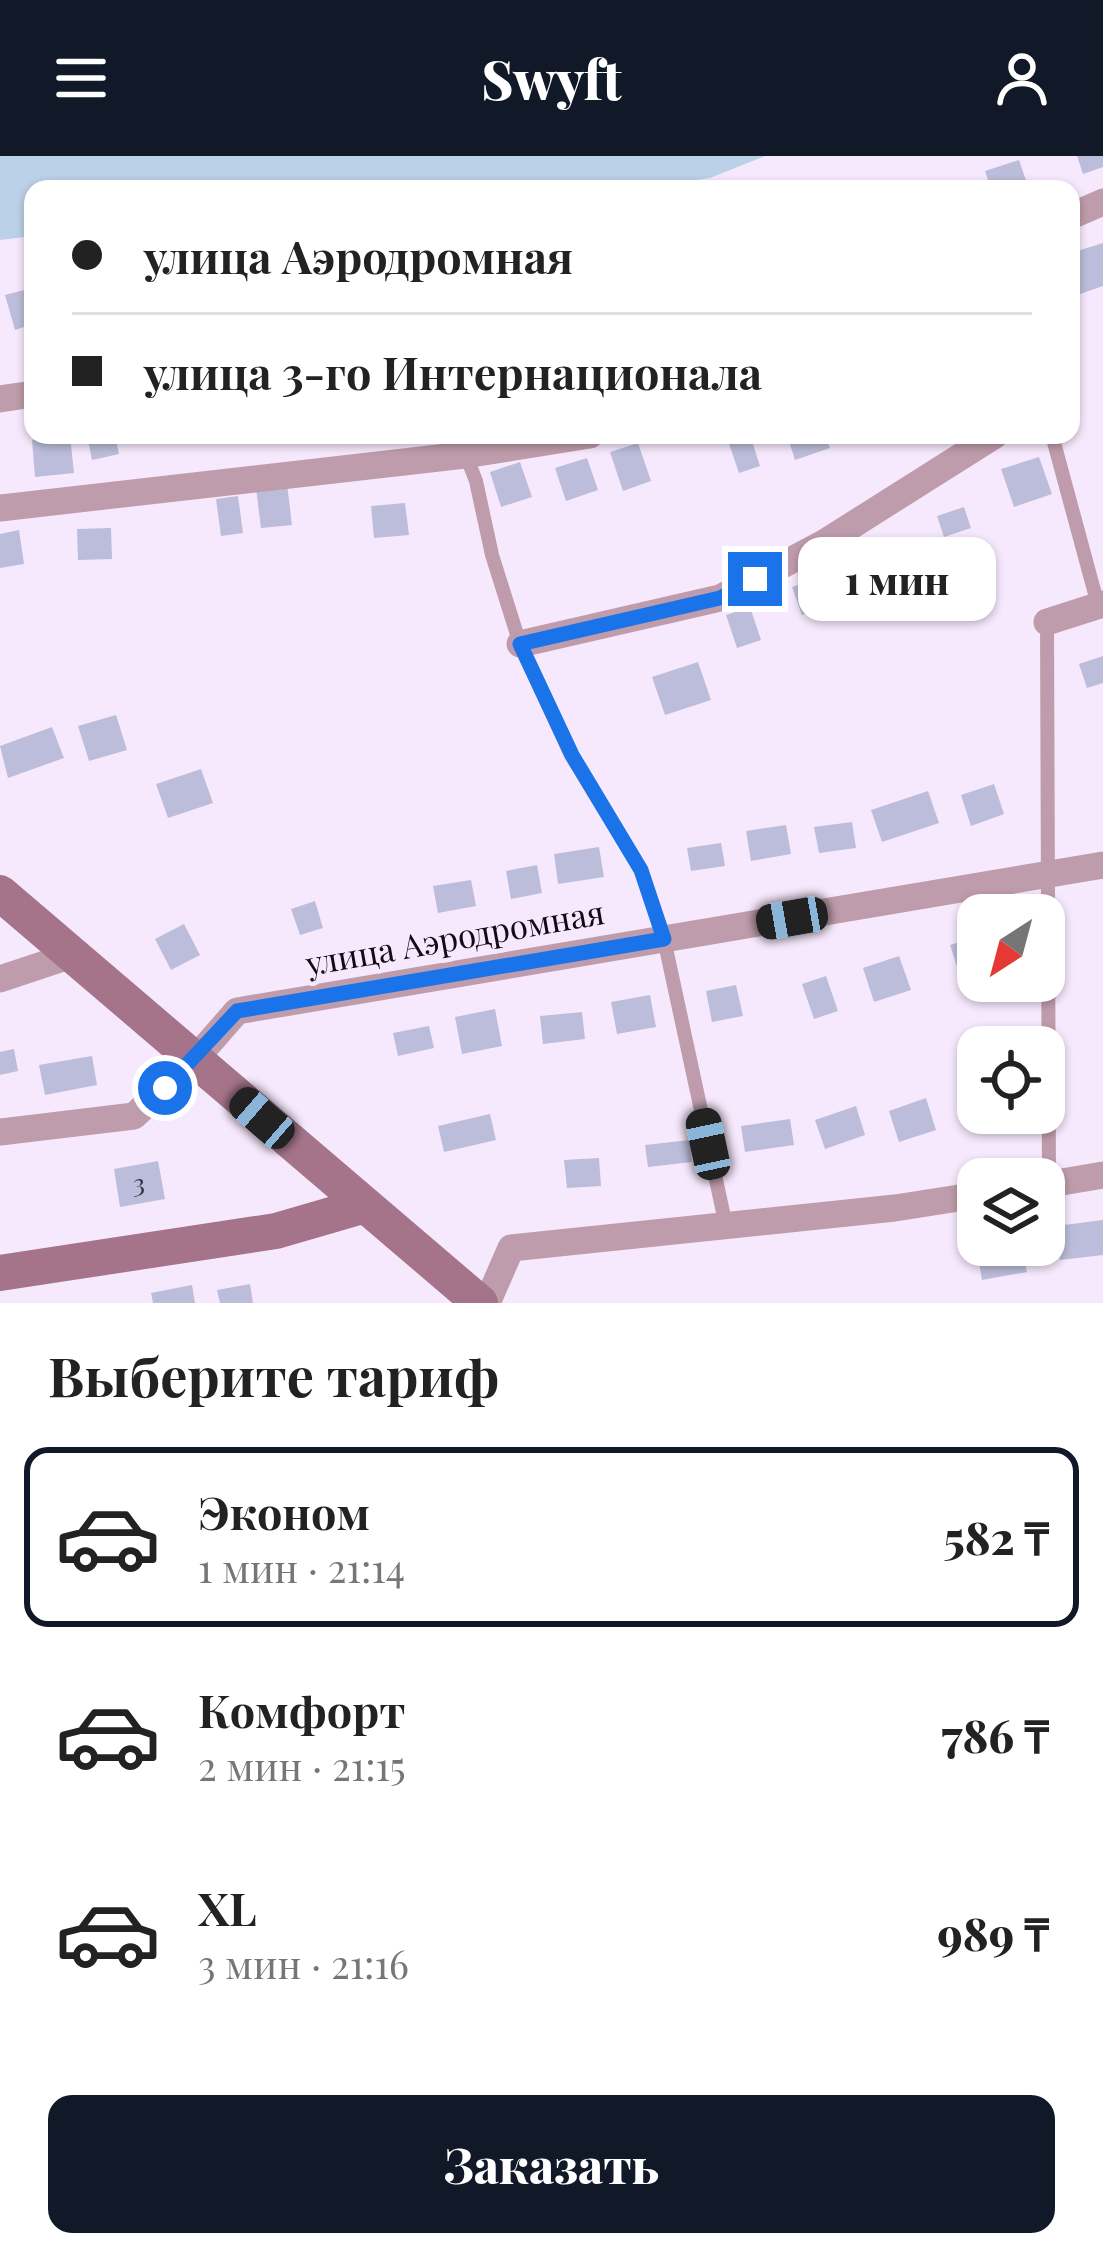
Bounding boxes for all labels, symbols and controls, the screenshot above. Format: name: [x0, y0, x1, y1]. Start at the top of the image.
text: Swyft: [481, 42, 622, 114]
icon: menu: [48, 45, 114, 111]
icon: person: [989, 45, 1055, 111]
text: улица Аэродромная: [144, 225, 573, 285]
text: улица 3-го Интернационала: [144, 341, 762, 401]
callout: 1 мин: [797, 537, 995, 621]
route end: [728, 552, 782, 606]
text: 1 мин: [845, 553, 949, 605]
street label: улица Аэродромная: [301, 888, 607, 984]
car: [753, 894, 831, 942]
north arrow: [957, 894, 1065, 1002]
map controls: [957, 894, 1065, 1266]
button: locate: [957, 1026, 1065, 1134]
route start: [138, 1061, 192, 1115]
car: [223, 1081, 301, 1155]
car: [683, 1105, 733, 1183]
button: layers: [957, 1158, 1065, 1266]
house number: 3: [133, 1164, 145, 1200]
text: Выберите тариф: [48, 1339, 499, 1411]
text: Эконом: [198, 1481, 370, 1541]
icon: car: [54, 1483, 162, 1591]
text: 582 ₸: [943, 1506, 1049, 1566]
text: 1 мин · 21:14: [198, 1541, 405, 1593]
text: Комфорт: [198, 1679, 405, 1739]
icon: car: [54, 1681, 162, 1789]
text: 786 ₸: [941, 1704, 1049, 1764]
text: 2 мин · 21:15: [198, 1739, 406, 1791]
text: XL: [198, 1877, 257, 1937]
icon: car: [54, 1879, 162, 1987]
text: 989 ₸: [937, 1902, 1049, 1962]
text: 3 мин · 21:16: [198, 1937, 409, 1989]
button: Заказать: [48, 2095, 1055, 2233]

